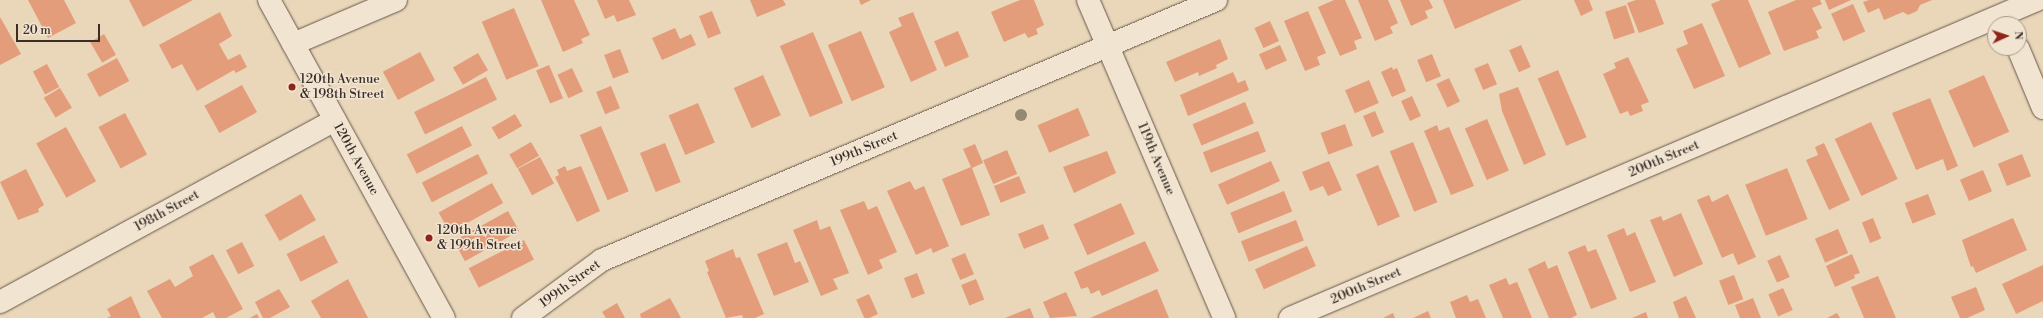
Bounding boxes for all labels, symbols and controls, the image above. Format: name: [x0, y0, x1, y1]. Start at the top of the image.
scale bar: [18, 16, 102, 42]
north arrow: [1987, 16, 2027, 56]
text: 20 m: [23, 23, 51, 38]
text: N: [2011, 31, 2025, 40]
place label: 120th Avenue & 198th Street: [300, 72, 385, 103]
marker: 120th Avenue & 198th Street: [287, 82, 297, 92]
street label: 120th Avenue: [330, 120, 382, 198]
street label: 119th Avenue: [1134, 120, 1178, 198]
street label: 199th Street: [828, 128, 900, 170]
street label: 200th Street: [1626, 137, 1702, 181]
street label: 198th Street: [132, 187, 202, 235]
place label: 120th Avenue & 199th Street: [437, 223, 521, 254]
marker: 120th Avenue & 199th Street: [424, 233, 434, 243]
street label: 199th Street: [537, 257, 603, 311]
street label: 200th Street: [1328, 264, 1404, 308]

